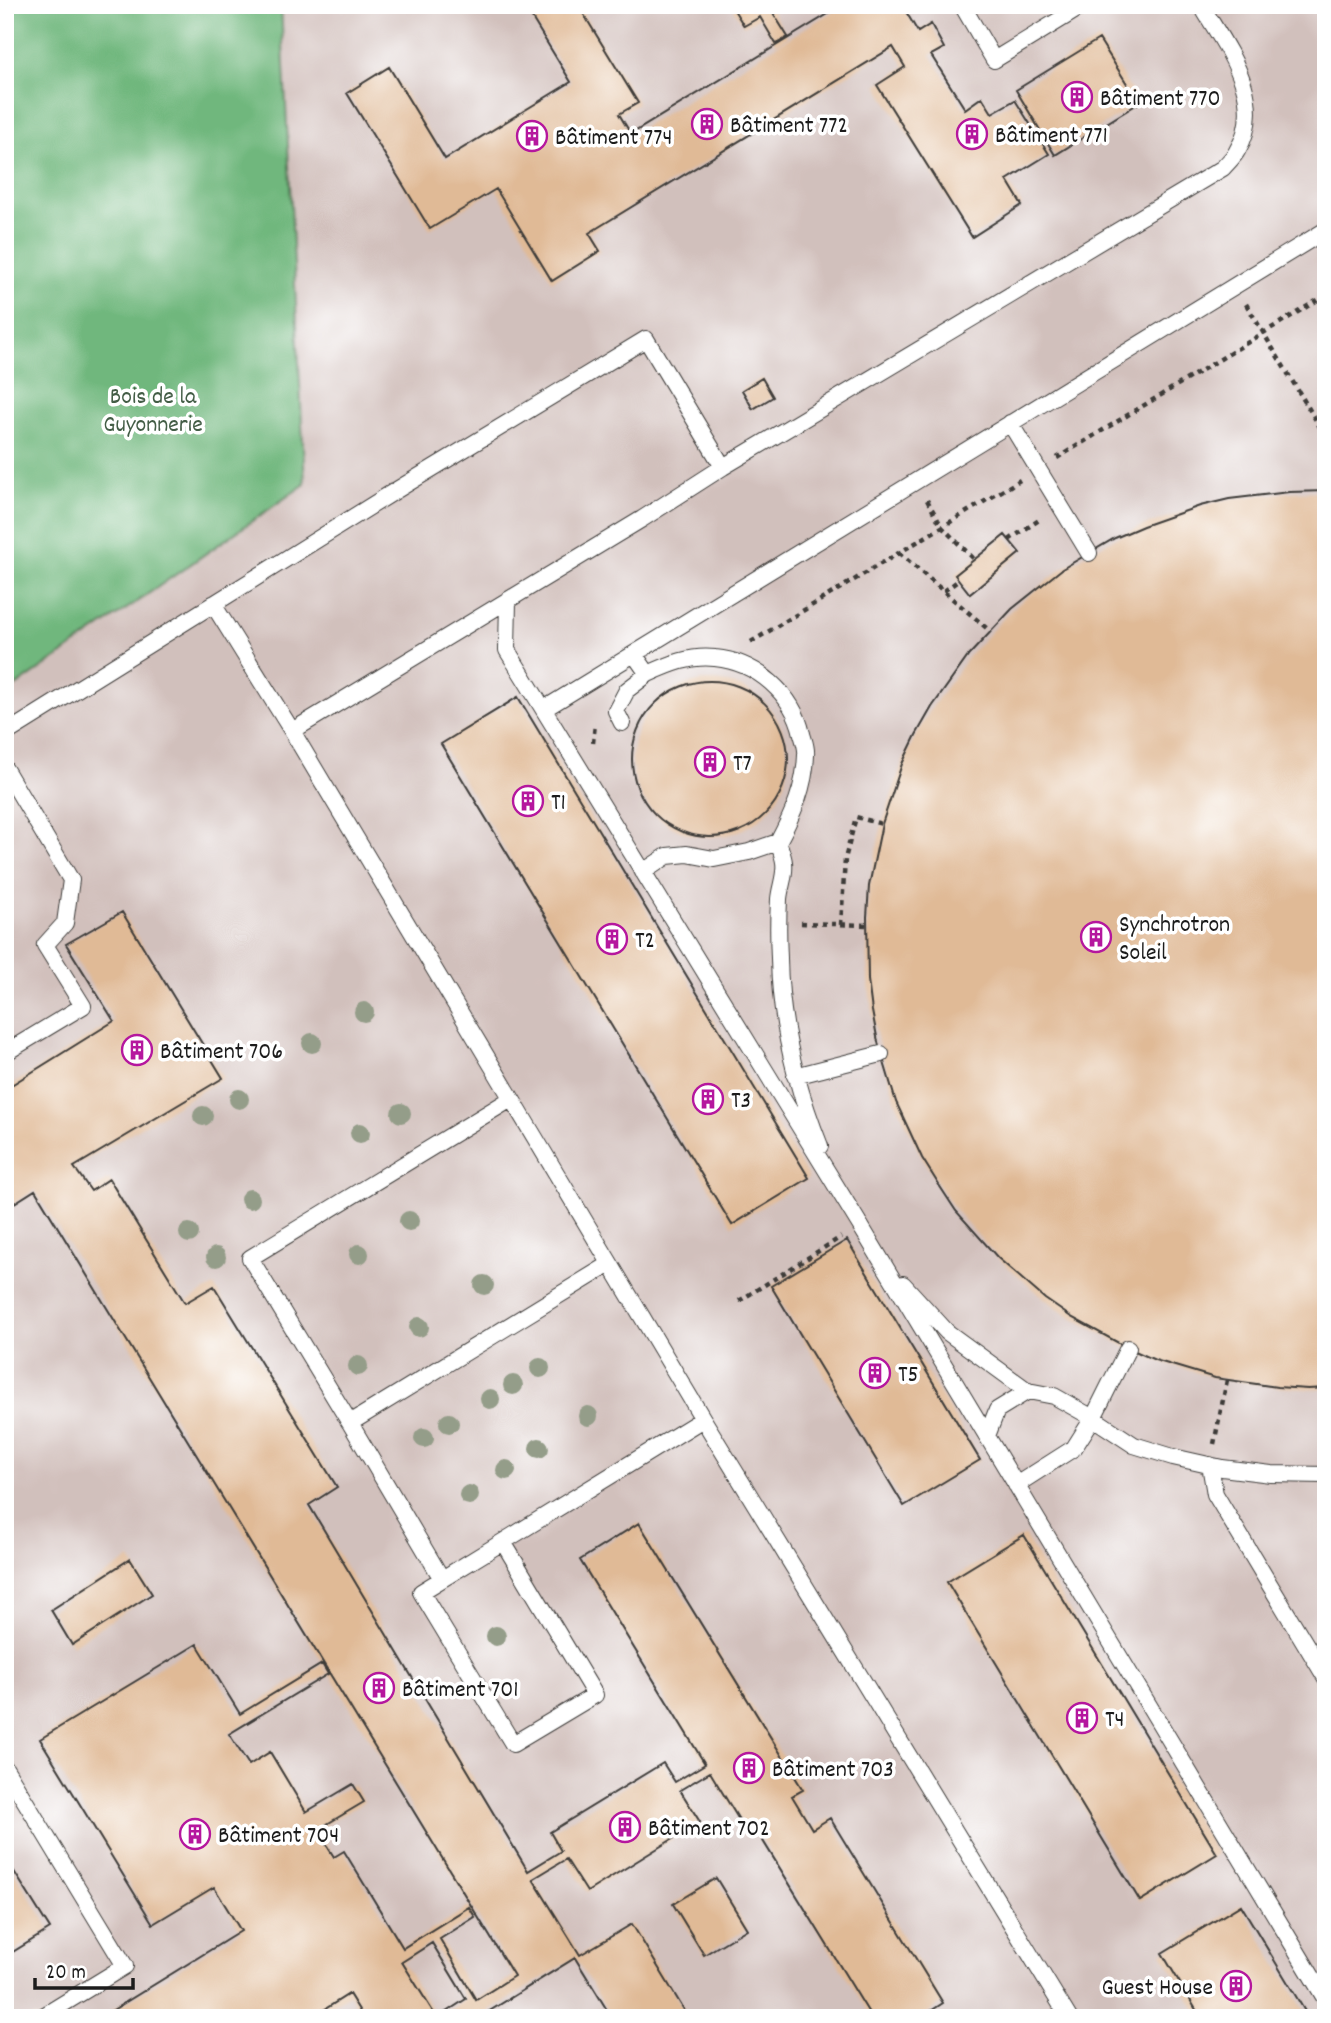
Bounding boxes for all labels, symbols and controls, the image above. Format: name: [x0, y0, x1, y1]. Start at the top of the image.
building icon: Bâtiment 770: [1060, 80, 1094, 114]
place label: Bâtiment 770: [1100, 83, 1221, 117]
building icon: Bâtiment 772: [690, 107, 724, 141]
place label: Bâtiment 772: [730, 110, 848, 144]
building icon: Bâtiment 771: [955, 117, 989, 151]
building icon: Bâtiment 774: [515, 119, 549, 153]
place label: Bâtiment 771: [995, 120, 1108, 154]
place label: Bâtiment 774: [555, 122, 672, 156]
park label: Bois de la Guyonnerie: [103, 381, 203, 443]
building icon: T7: [693, 745, 727, 779]
place label: T7: [733, 748, 752, 782]
building icon: T1: [511, 784, 545, 818]
place label: T1: [551, 787, 566, 821]
place label: Synchrotron Soleil: [1119, 909, 1230, 971]
building icon: Synchrotron Soleil: [1079, 920, 1113, 954]
building icon: T2: [595, 922, 629, 956]
place label: T2: [635, 925, 655, 959]
building icon: Bâtiment 706: [120, 1033, 154, 1067]
place label: Bâtiment 706: [160, 1036, 283, 1070]
building icon: T3: [691, 1082, 725, 1116]
place label: T3: [731, 1085, 751, 1119]
building icon: T5: [858, 1356, 892, 1390]
place label: T5: [898, 1359, 919, 1393]
building icon: Bâtiment 701: [362, 1671, 396, 1705]
place label: Bâtiment 701: [402, 1674, 519, 1708]
building icon: T4: [1065, 1701, 1099, 1735]
place label: T4: [1105, 1704, 1125, 1738]
building icon: Bâtiment 703: [732, 1751, 766, 1785]
place label: Bâtiment 703: [772, 1754, 894, 1788]
building icon: Bâtiment 702: [608, 1810, 642, 1844]
place label: Bâtiment 702: [648, 1813, 770, 1847]
building icon: Bâtiment 704: [178, 1817, 212, 1851]
place label: Bâtiment 704: [218, 1820, 339, 1854]
scale bar: [35, 1946, 133, 1990]
text: 20 m: [46, 1959, 86, 1989]
building icon: Guest House: [1219, 1969, 1253, 2003]
place label: Guest House: [1102, 1972, 1213, 2006]

